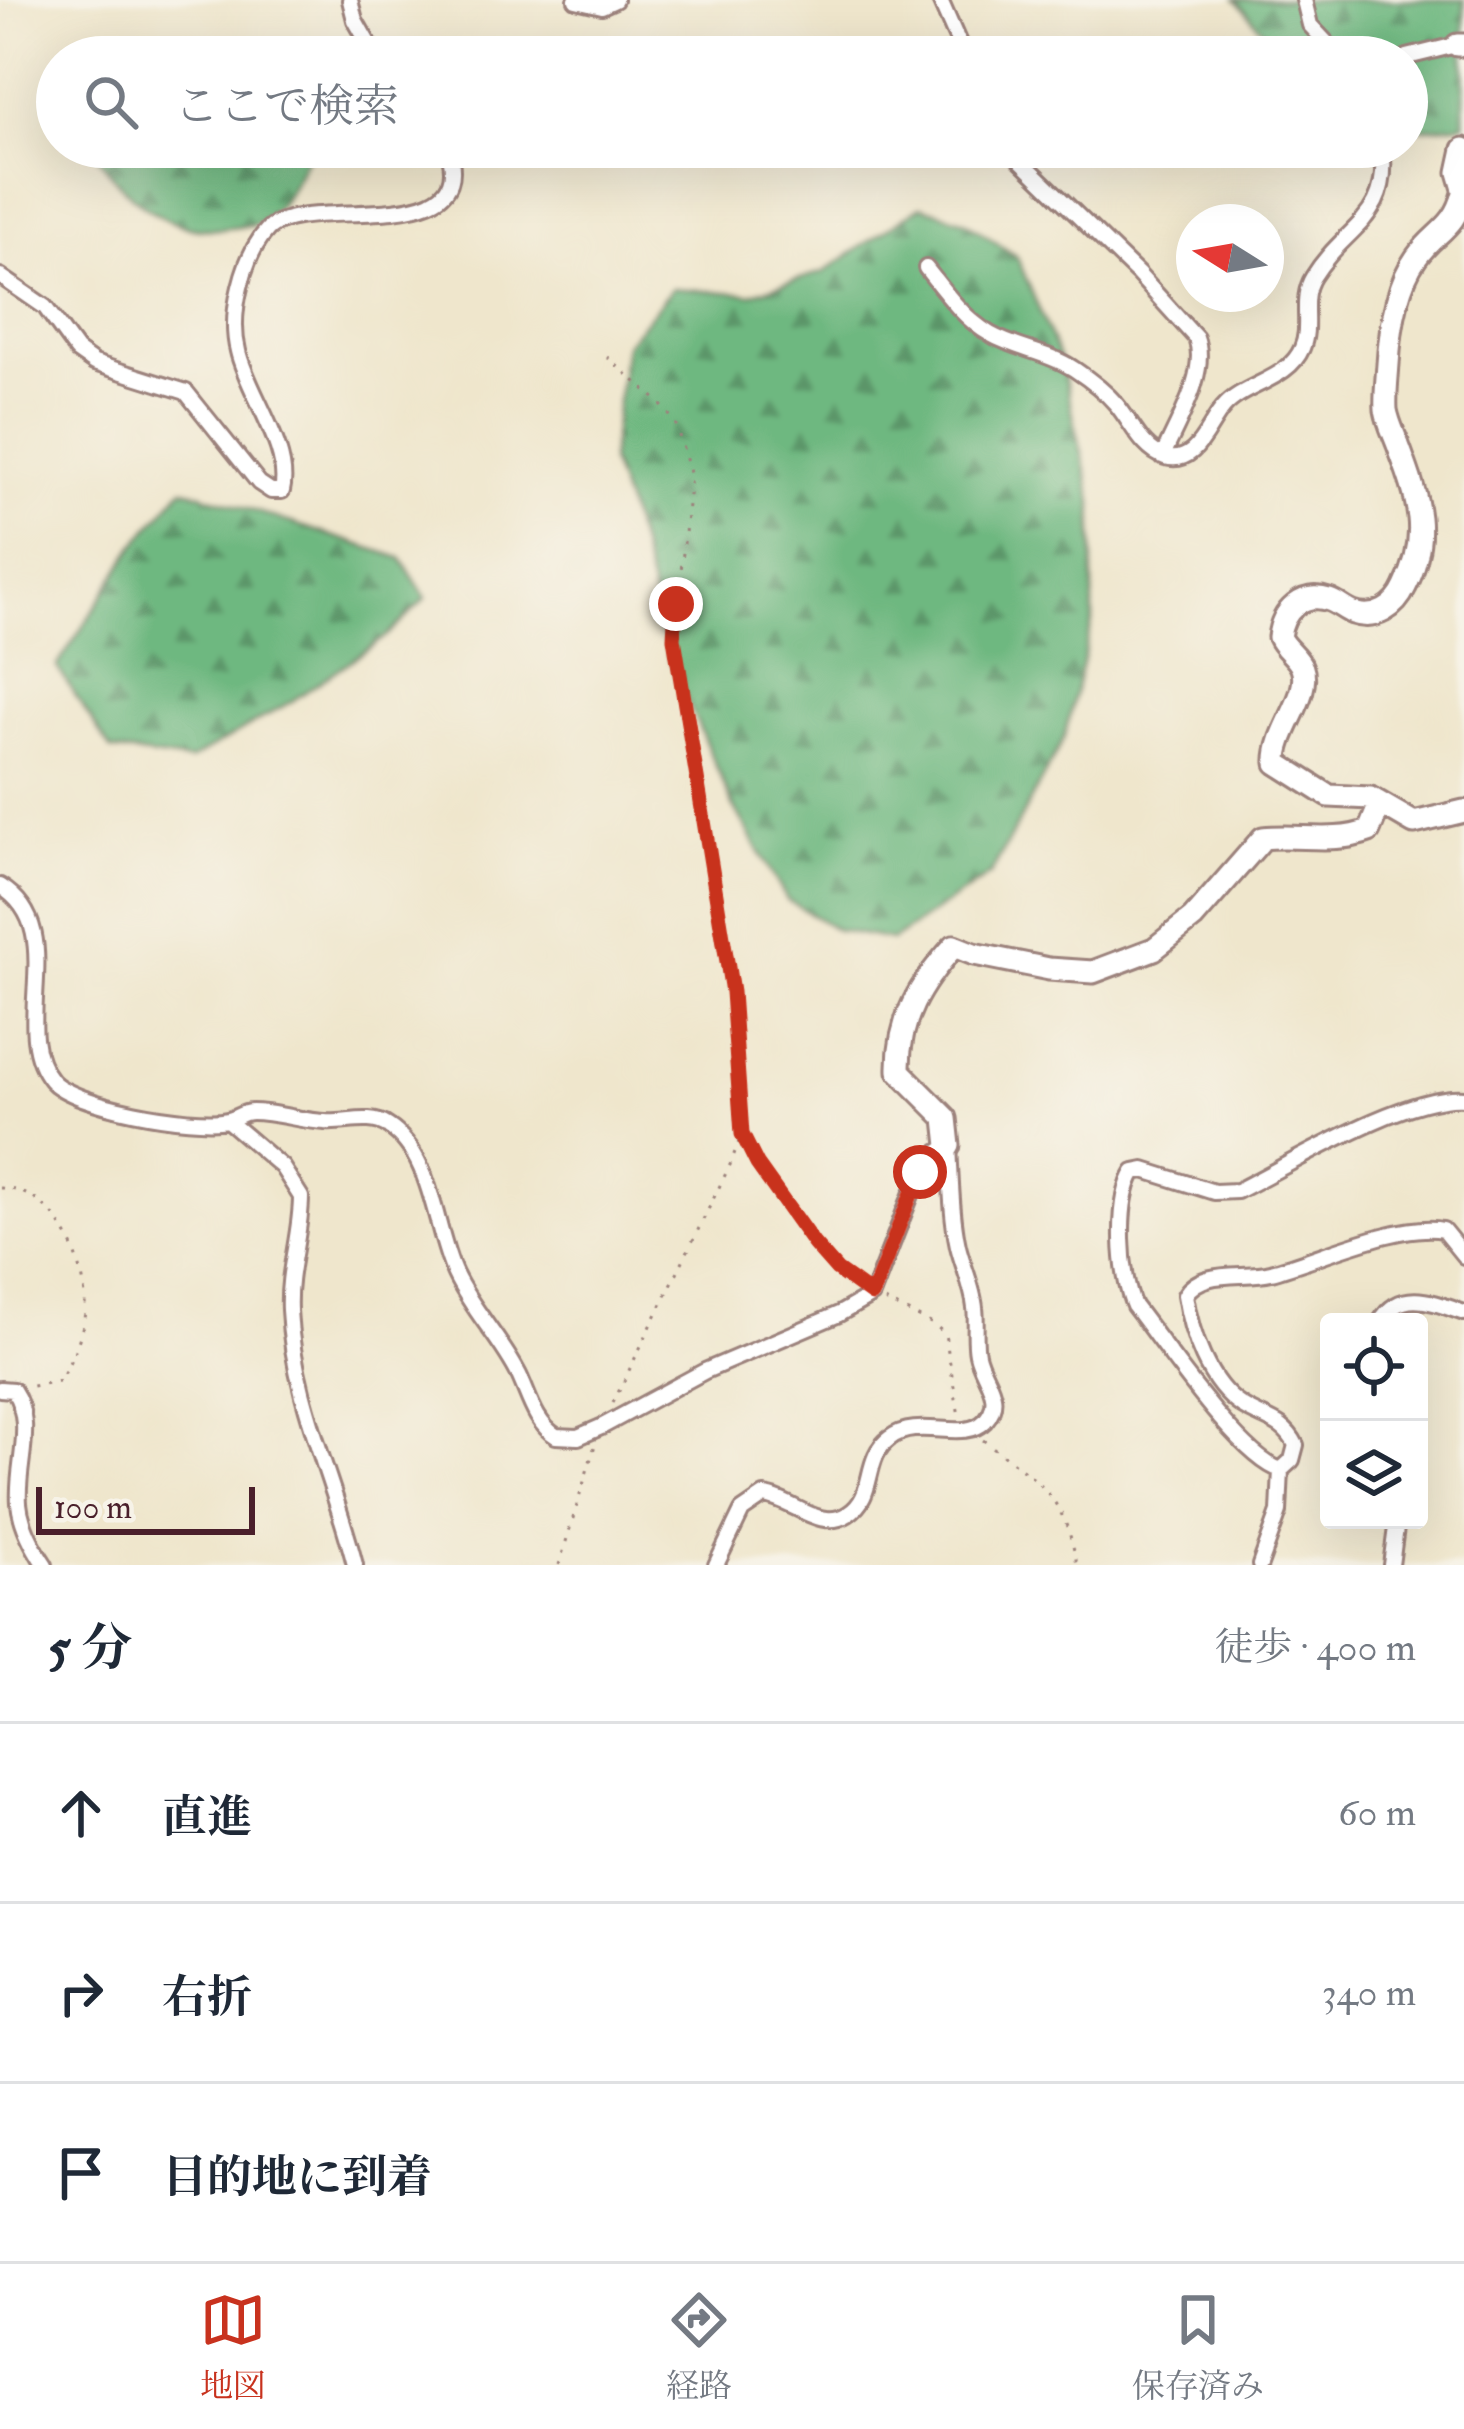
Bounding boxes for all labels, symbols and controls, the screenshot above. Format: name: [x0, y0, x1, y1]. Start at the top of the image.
search box: [36, 36, 1428, 168]
icon: search: [78, 69, 144, 135]
text: ここで検索: [174, 79, 399, 135]
north arrow: [1176, 204, 1284, 312]
route end: [649, 577, 703, 631]
route start: [893, 1145, 947, 1199]
map controls: [1320, 1313, 1428, 1529]
button: locate: [1320, 1313, 1428, 1421]
button: layers: [1320, 1421, 1428, 1529]
scale bar: [36, 1481, 255, 1534]
text: 100 m: [54, 1487, 132, 1528]
text: 5 分: [48, 1617, 132, 1681]
text: 徒歩 · 400 m: [1214, 1623, 1416, 1672]
icon: ahead: [48, 1780, 114, 1846]
text: 60 m: [1338, 1788, 1416, 1837]
text: 直進: [162, 1790, 252, 1846]
icon: right: [48, 1960, 114, 2026]
text: 340 m: [1322, 1968, 1416, 2017]
text: 右折: [162, 1970, 252, 2026]
icon: arrive: [48, 2140, 114, 2206]
text: 目的地に到着: [162, 2150, 432, 2206]
tab: 地図: [200, 2287, 266, 2407]
tab: 経路: [666, 2287, 732, 2407]
tab: 保存済み: [1132, 2287, 1264, 2407]

